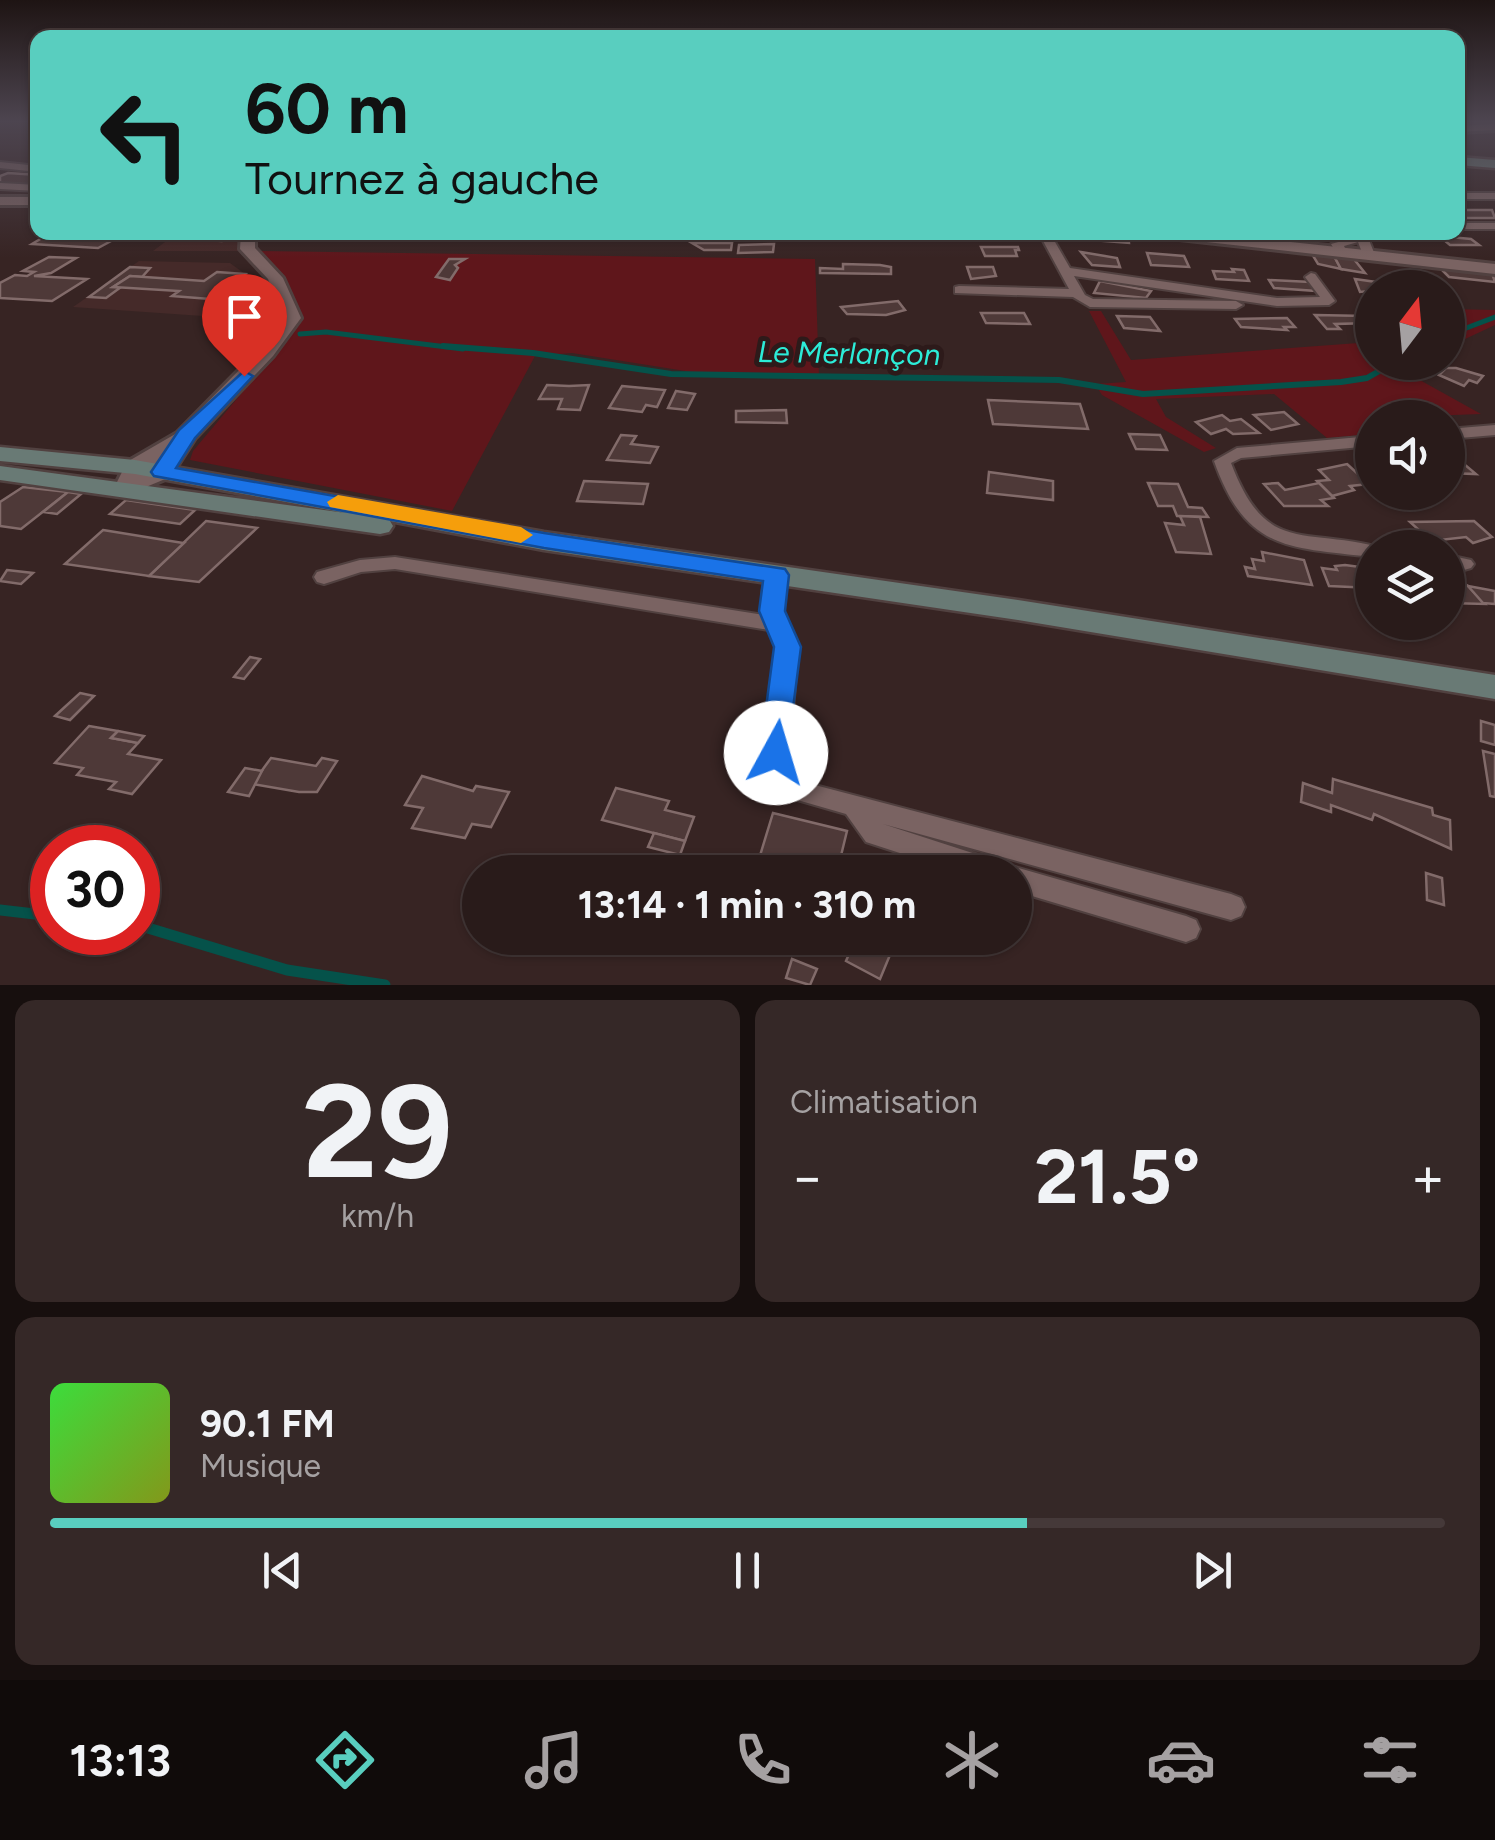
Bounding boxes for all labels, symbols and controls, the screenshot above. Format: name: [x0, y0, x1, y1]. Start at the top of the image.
text: 60 m: [245, 66, 409, 151]
icon: left: [80, 70, 210, 200]
text: Tournez à gauche: [245, 151, 599, 205]
north arrow: [1355, 270, 1465, 380]
map controls: [1355, 270, 1465, 640]
pin: [202, 274, 287, 377]
icon: arrive: [217, 289, 272, 344]
water label: Le Merlançon: [757, 333, 941, 373]
button: sound: [1355, 400, 1465, 510]
button: layers: [1355, 530, 1465, 640]
position arrow: [724, 701, 828, 805]
speed limit sign: 30: [30, 825, 160, 955]
text: 13:14 · 1 min · 310 m: [578, 882, 916, 928]
text: 29: [302, 1054, 453, 1210]
text: Climatisation: [790, 1083, 978, 1121]
text: 21.5°: [1035, 1132, 1200, 1222]
text: −: [790, 1144, 824, 1210]
text: +: [1411, 1144, 1445, 1210]
text: km/h: [341, 1197, 414, 1235]
text: 90.1 FM: [200, 1401, 335, 1447]
text: Musique: [200, 1447, 321, 1485]
icon: previous: [255, 1543, 310, 1598]
icon: pause: [720, 1543, 775, 1598]
icon: next: [1185, 1543, 1240, 1598]
icon: directions: [310, 1725, 380, 1795]
icon: music: [519, 1725, 589, 1795]
icon: phone: [728, 1725, 798, 1795]
icon: climate: [937, 1725, 1007, 1795]
icon: car: [1146, 1725, 1216, 1795]
icon: filters: [1355, 1725, 1425, 1795]
text: 13:13: [70, 1733, 171, 1787]

